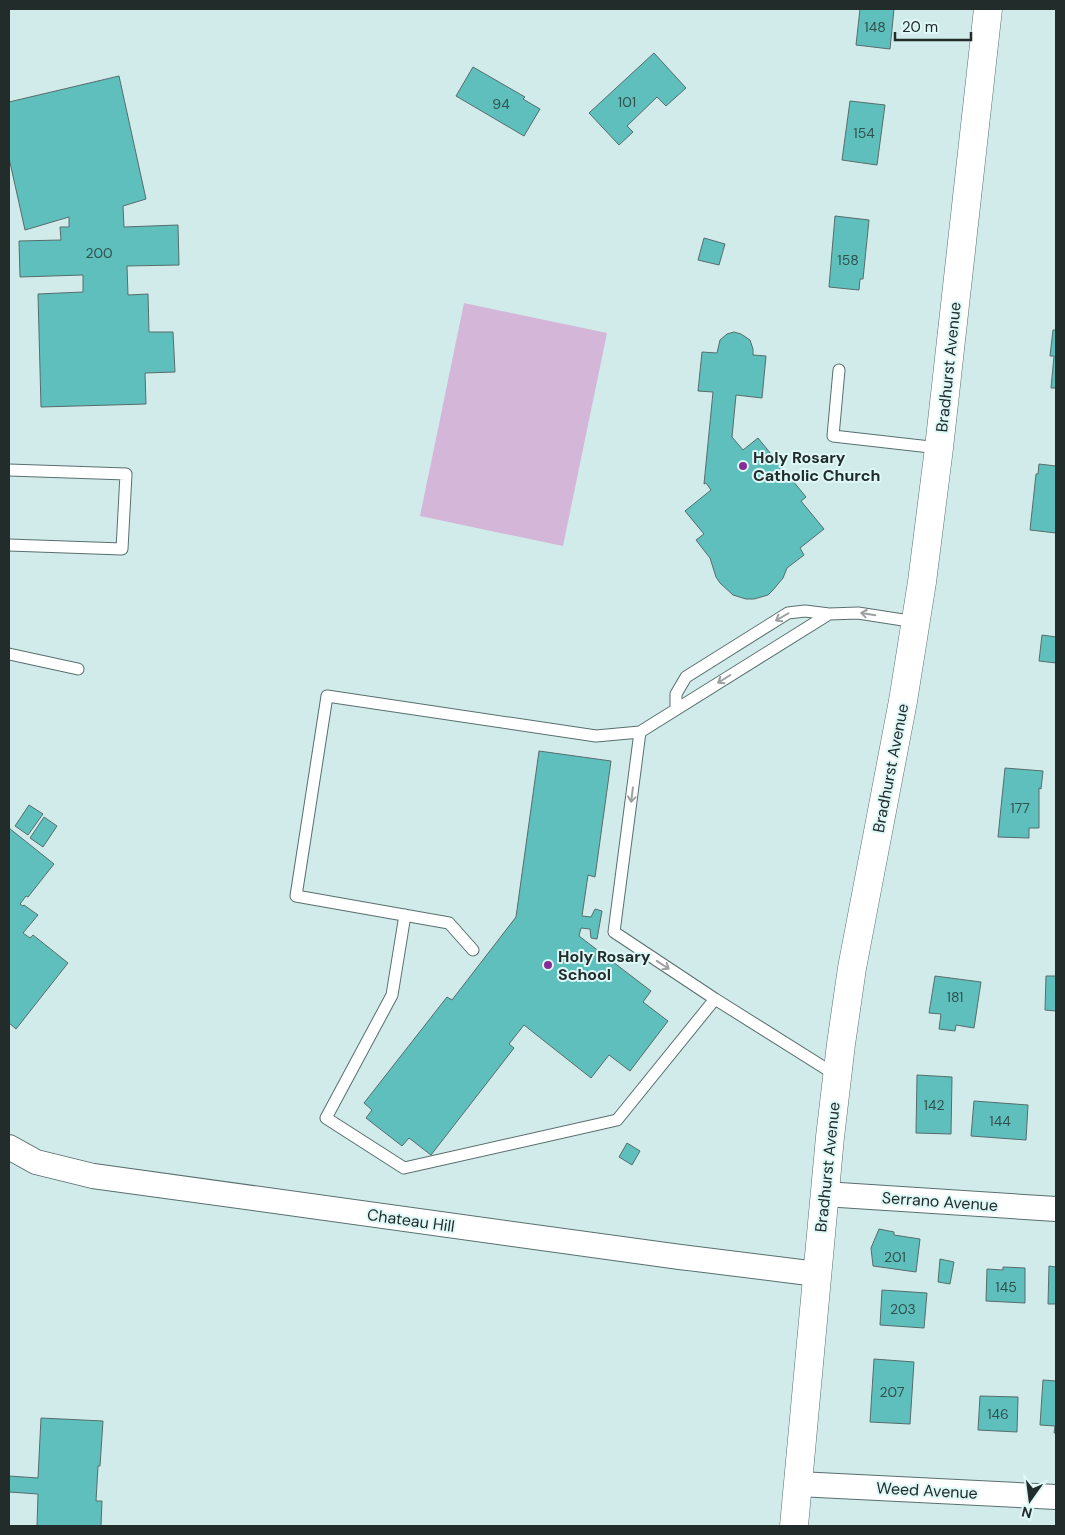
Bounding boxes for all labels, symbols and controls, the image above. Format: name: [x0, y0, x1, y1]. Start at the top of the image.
scale bar: [895, 10, 971, 42]
text: 20 m: [902, 17, 938, 37]
house number: 148: [864, 18, 886, 36]
house number: 101: [618, 93, 636, 111]
house number: 94: [492, 95, 510, 113]
house number: 154: [853, 124, 875, 142]
house number: 200: [85, 244, 113, 262]
house number: 158: [837, 251, 859, 269]
street label: Bradhurst Avenue: [931, 301, 966, 433]
place label: Holy Rosary Catholic Church: [753, 447, 880, 486]
marker: Holy Rosary Catholic Church: [737, 460, 749, 472]
one-way arrow: [860, 609, 876, 619]
one-way arrow: [775, 613, 789, 623]
one-way arrow: [717, 675, 731, 685]
street label: Bradhurst Avenue: [868, 702, 913, 834]
one-way arrow: [627, 786, 637, 802]
house number: 177: [1010, 799, 1030, 817]
place label: Holy Rosary School: [558, 946, 651, 985]
marker: Holy Rosary School: [542, 959, 554, 971]
one-way arrow: [656, 960, 670, 970]
house number: 181: [947, 988, 963, 1006]
house number: 142: [924, 1096, 944, 1114]
street label: Bradhurst Avenue: [810, 1101, 845, 1233]
house number: 144: [989, 1112, 1011, 1130]
street label: Serrano Avenue: [881, 1187, 999, 1216]
street label: Chateau Hill: [366, 1204, 456, 1237]
house number: 201: [884, 1248, 906, 1266]
house number: 145: [995, 1278, 1017, 1296]
house number: 203: [890, 1300, 916, 1318]
house number: 207: [880, 1383, 904, 1401]
house number: 146: [987, 1405, 1009, 1423]
north arrow: [1005, 1475, 1055, 1525]
street label: Weed Avenue: [876, 1477, 978, 1504]
text: N: [1020, 1503, 1034, 1523]

